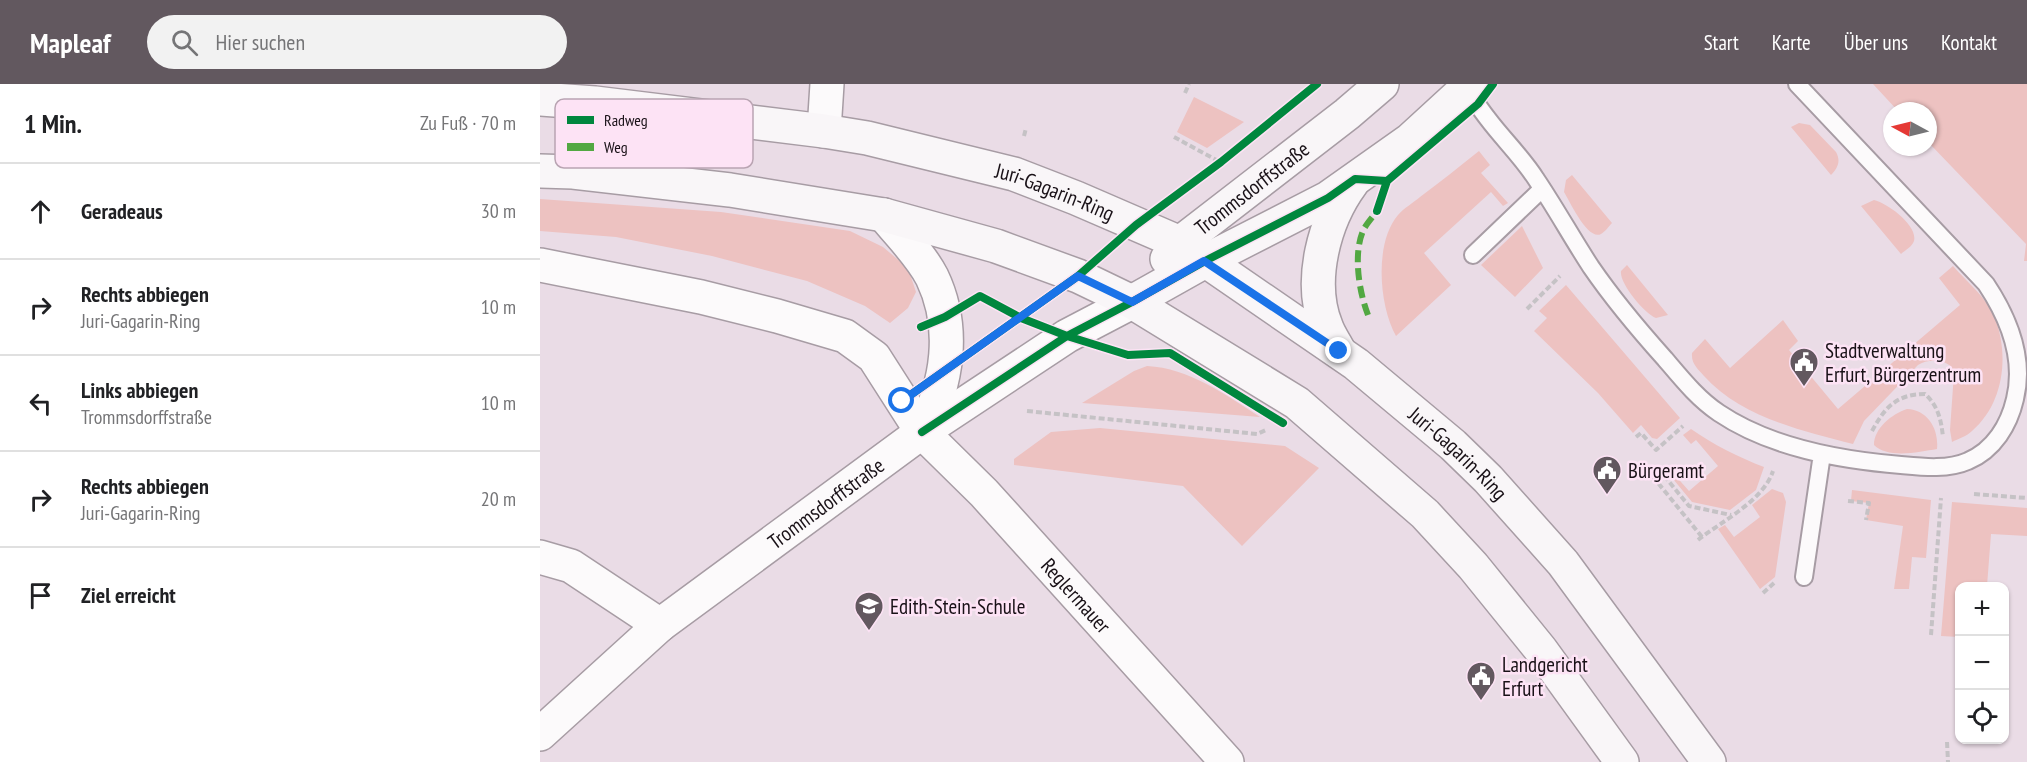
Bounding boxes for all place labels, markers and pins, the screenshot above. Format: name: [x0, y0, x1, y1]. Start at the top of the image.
place label: Stadtverwaltung Erfurt, Bürgerzentrum: [1825, 337, 1981, 388]
public building icon: Stadtverwaltung Erfurt, Bürgerzentrum: [1788, 346, 1820, 388]
public building icon: Bürgeramt: [1591, 454, 1623, 496]
place label: Bürgeramt: [1628, 457, 1704, 484]
school or university icon: Edith-Stein-Schule: [853, 590, 885, 632]
place label: Edith-Stein-Schule: [890, 593, 1025, 620]
place label: Landgericht Erfurt: [1502, 651, 1588, 702]
public building icon: Landgericht Erfurt: [1465, 660, 1497, 702]

